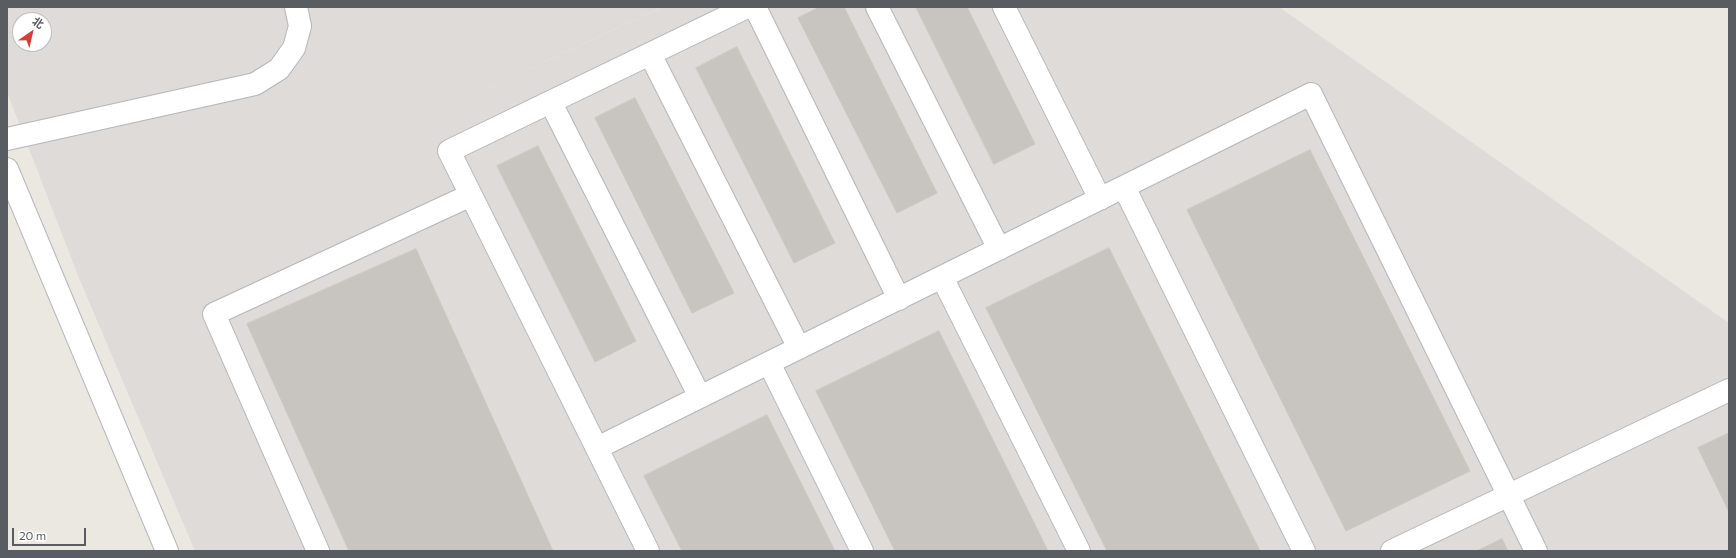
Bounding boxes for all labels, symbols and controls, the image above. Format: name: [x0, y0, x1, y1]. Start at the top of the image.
north arrow: [12, 12, 52, 52]
text: 北: [30, 14, 47, 31]
scale bar: [14, 520, 88, 546]
text: 20 m: [19, 528, 46, 542]

